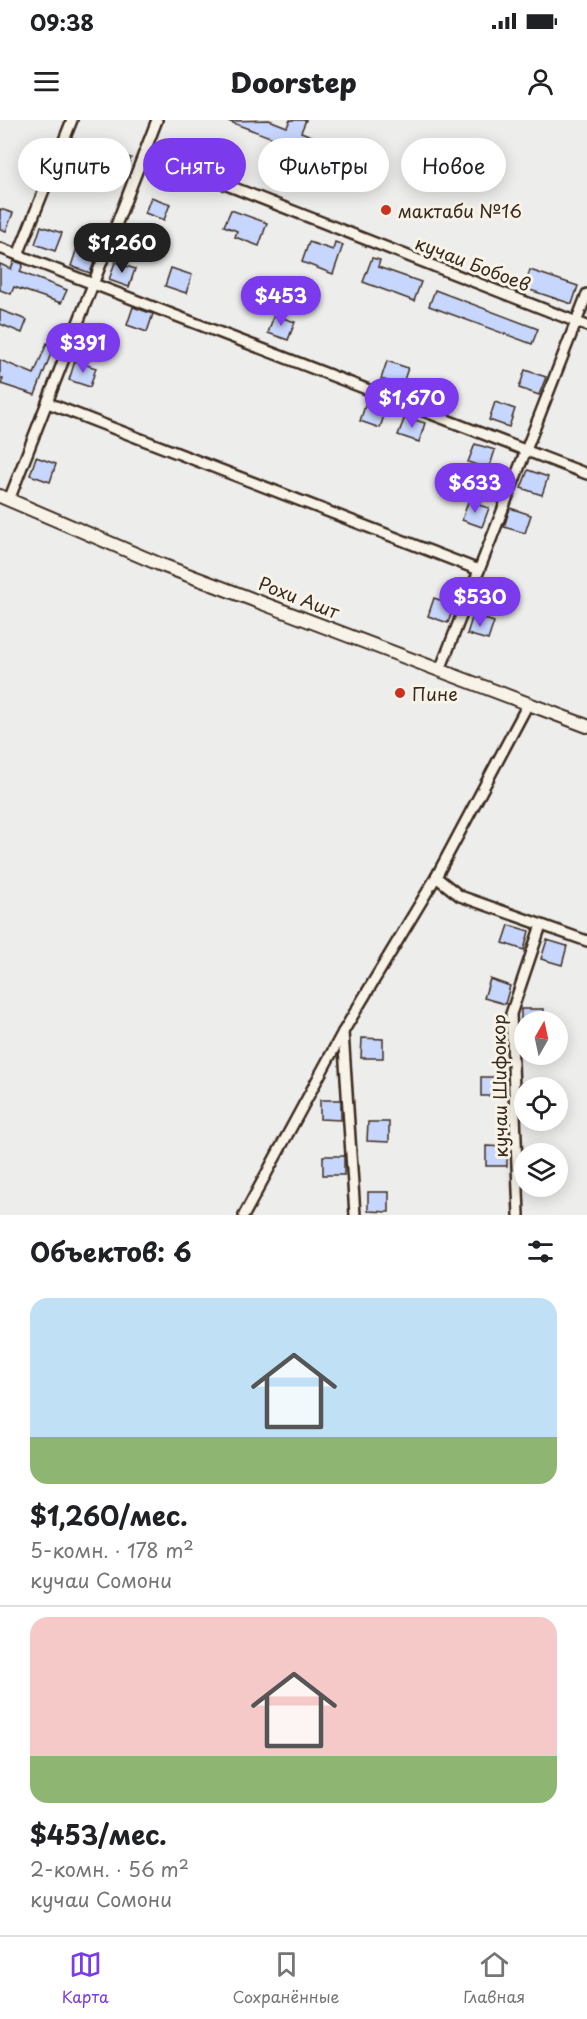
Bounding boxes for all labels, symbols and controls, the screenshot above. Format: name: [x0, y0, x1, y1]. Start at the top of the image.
text: 09:38: [30, 5, 94, 38]
text: Doorstep: [230, 61, 357, 102]
icon: menu: [30, 65, 63, 98]
icon: person: [524, 65, 557, 98]
chip: Купить: [18, 138, 131, 192]
chip: Снять: [143, 138, 246, 192]
chip: Фильтры: [258, 138, 389, 192]
chip: Новое: [401, 138, 506, 192]
place label: мактаби №16: [398, 197, 522, 224]
marker: мактаби №16: [379, 203, 393, 217]
pin: $1,260: [73, 223, 171, 274]
text: $1,260: [88, 227, 156, 257]
street label: кучаи Бобоев: [411, 229, 535, 297]
pin: $453: [245, 276, 317, 327]
text: $453: [255, 280, 307, 310]
pin: $391: [47, 323, 119, 374]
text: $391: [60, 327, 106, 357]
pin: $1,670: [363, 378, 461, 429]
text: $1,670: [379, 382, 445, 412]
pin: $633: [439, 463, 511, 514]
text: $633: [449, 467, 501, 497]
street label: Рохи Ашт: [255, 569, 344, 625]
pin: $530: [444, 577, 516, 628]
text: $530: [453, 581, 507, 611]
place label: Пине: [412, 680, 458, 707]
marker: Пине: [393, 686, 407, 700]
north arrow: [514, 1011, 568, 1065]
map controls: [514, 1011, 568, 1197]
street label: кучаи Шифокор: [484, 1014, 514, 1158]
button: locate: [514, 1077, 568, 1131]
button: layers: [514, 1143, 568, 1197]
text: Объектов: 6: [30, 1232, 192, 1271]
icon: filters: [524, 1235, 557, 1268]
icon: home: [240, 1337, 348, 1445]
text: $1,260/мес.: [30, 1496, 188, 1535]
text: 5-комн. · 178 m²: [30, 1535, 194, 1565]
text: кучаи Сомони: [30, 1565, 172, 1595]
icon: home: [240, 1656, 348, 1764]
text: $453/мес.: [30, 1815, 167, 1854]
text: 2-комн. · 56 m²: [30, 1854, 189, 1884]
text: кучаи Сомони: [30, 1884, 172, 1914]
tab: Карта: [62, 1948, 109, 2008]
tab: Сохранённые: [233, 1948, 340, 2008]
tab: Главная: [463, 1948, 525, 2008]

